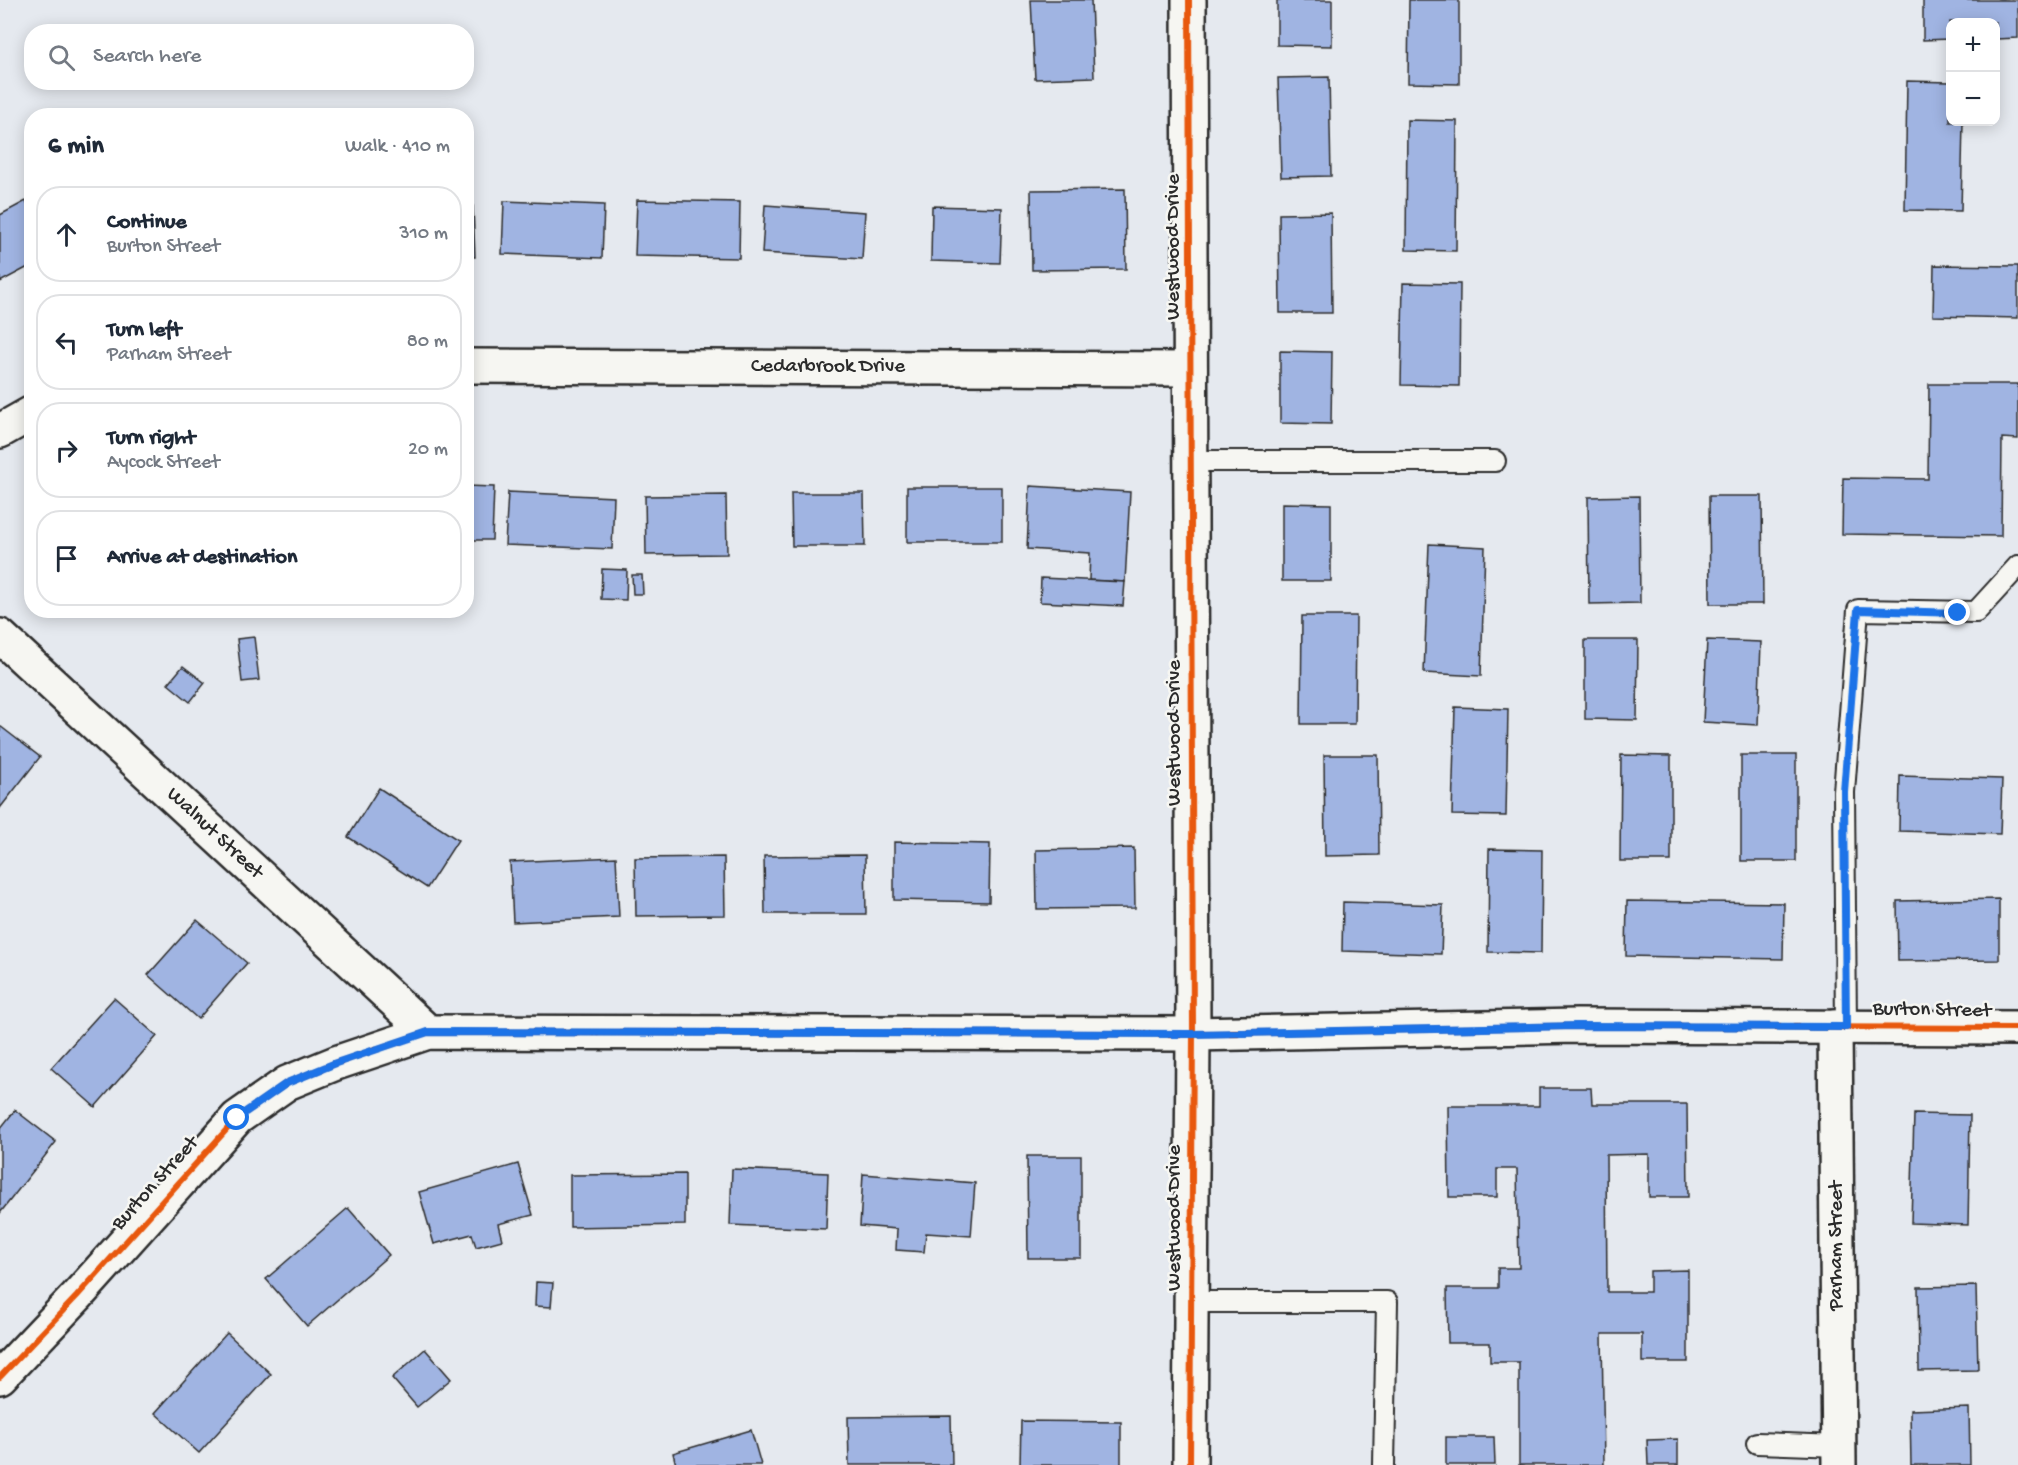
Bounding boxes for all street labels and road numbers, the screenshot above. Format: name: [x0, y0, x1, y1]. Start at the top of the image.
street label: Westwood Drive: [1162, 173, 1187, 320]
street label: Cedarbrook Drive: [751, 355, 906, 380]
street label: Westwood Drive: [1163, 659, 1188, 806]
street label: Walnut Street: [160, 783, 269, 887]
street label: Burton Street: [1872, 997, 1994, 1025]
street label: Burton Street: [106, 1130, 207, 1237]
street label: Westwood Drive: [1163, 1144, 1188, 1291]
street label: Parham Street: [1825, 1179, 1850, 1312]

